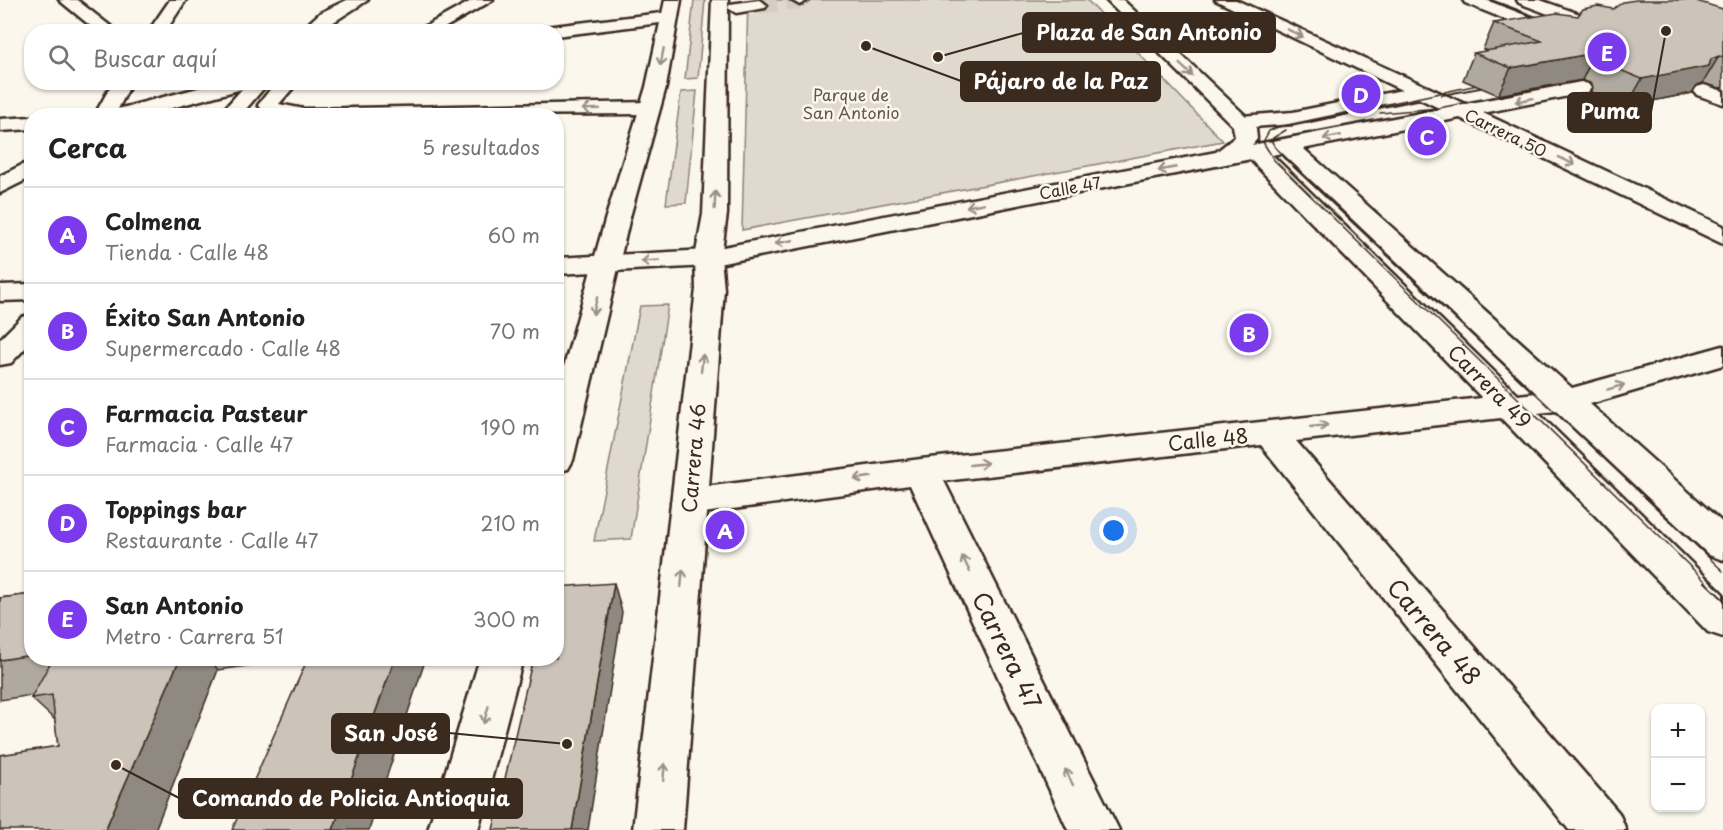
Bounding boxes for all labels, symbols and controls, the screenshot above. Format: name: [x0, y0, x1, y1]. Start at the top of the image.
callout: Plaza de San Antonio: [1023, 13, 1275, 52]
text: Plaza de San Antonio: [1036, 15, 1262, 47]
search box: [24, 24, 564, 90]
one-way arrow: [1286, 28, 1304, 39]
pin: E: [1588, 29, 1626, 74]
icon: search: [45, 41, 78, 74]
text: Buscar aquí: [93, 41, 217, 74]
one-way arrow: [655, 48, 667, 67]
callout: Pájaro de la Paz: [961, 62, 1160, 101]
one-way arrow: [1178, 62, 1193, 76]
text: Pájaro de la Paz: [973, 64, 1149, 96]
pin: D: [1342, 72, 1380, 116]
park label: Parque de San Antonio: [803, 82, 900, 124]
callout: Puma: [1568, 93, 1651, 132]
text: Puma: [1580, 94, 1640, 126]
one-way arrow: [1514, 95, 1534, 106]
street label: Carrera 50: [1461, 102, 1551, 162]
one-way arrow: [582, 103, 602, 115]
pin: C: [1408, 114, 1446, 158]
text: Cerca: [48, 128, 127, 167]
text: 5 resultados: [422, 132, 540, 162]
one-way arrow: [1323, 132, 1342, 143]
one-way arrow: [1557, 155, 1575, 167]
one-way arrow: [1157, 164, 1177, 175]
street label: Calle 47: [1037, 169, 1104, 205]
one-way arrow: [709, 190, 721, 210]
one-way arrow: [966, 200, 985, 211]
text: Colmena: [105, 204, 202, 237]
text: A: [60, 220, 75, 250]
text: 60 m: [488, 220, 540, 250]
text: Tienda · Calle 48: [105, 237, 269, 267]
one-way arrow: [774, 237, 794, 248]
one-way arrow: [640, 255, 660, 266]
one-way arrow: [589, 297, 601, 316]
text: Éxito San Antonio: [105, 300, 305, 333]
pin: B: [1230, 310, 1268, 356]
text: B: [61, 316, 74, 346]
text: 70 m: [490, 316, 540, 346]
text: Supermercado · Calle 48: [105, 333, 341, 363]
street label: Carrera 49: [1441, 337, 1539, 435]
one-way arrow: [697, 353, 708, 373]
one-way arrow: [1606, 381, 1625, 392]
text: Farmacia Pasteur: [105, 396, 308, 429]
street label: Carrera 46: [673, 402, 713, 514]
text: C: [60, 412, 75, 442]
text: 190 m: [481, 412, 540, 442]
street label: Calle 48: [1166, 420, 1250, 458]
one-way arrow: [1309, 420, 1329, 431]
text: Farmacia · Calle 47: [105, 429, 293, 459]
one-way arrow: [969, 458, 989, 469]
one-way arrow: [854, 473, 874, 484]
text: Toppings bar: [105, 492, 247, 525]
text: D: [60, 508, 75, 538]
text: 210 m: [481, 508, 540, 538]
pin: A: [706, 508, 744, 552]
your location: [1099, 516, 1128, 545]
text: Restaurante · Calle 47: [105, 525, 318, 555]
one-way arrow: [959, 555, 971, 573]
one-way arrow: [677, 568, 688, 588]
street label: Carrera 48: [1379, 570, 1491, 692]
street label: Carrera 47: [964, 585, 1052, 715]
text: San Antonio: [105, 588, 243, 621]
text: E: [61, 604, 74, 634]
text: 300 m: [473, 604, 540, 634]
text: Metro · Carrera 51: [105, 621, 284, 651]
map controls: [1651, 704, 1705, 812]
button: +: [1651, 704, 1705, 758]
one-way arrow: [480, 705, 491, 724]
callout: San José: [332, 714, 449, 753]
text: San José: [344, 716, 438, 748]
button: −: [1651, 758, 1705, 812]
one-way arrow: [659, 762, 670, 782]
one-way arrow: [1062, 769, 1074, 787]
callout: Comando de Policia Antioquia: [179, 779, 522, 818]
text: Comando de Policia Antioquia: [192, 781, 511, 813]

